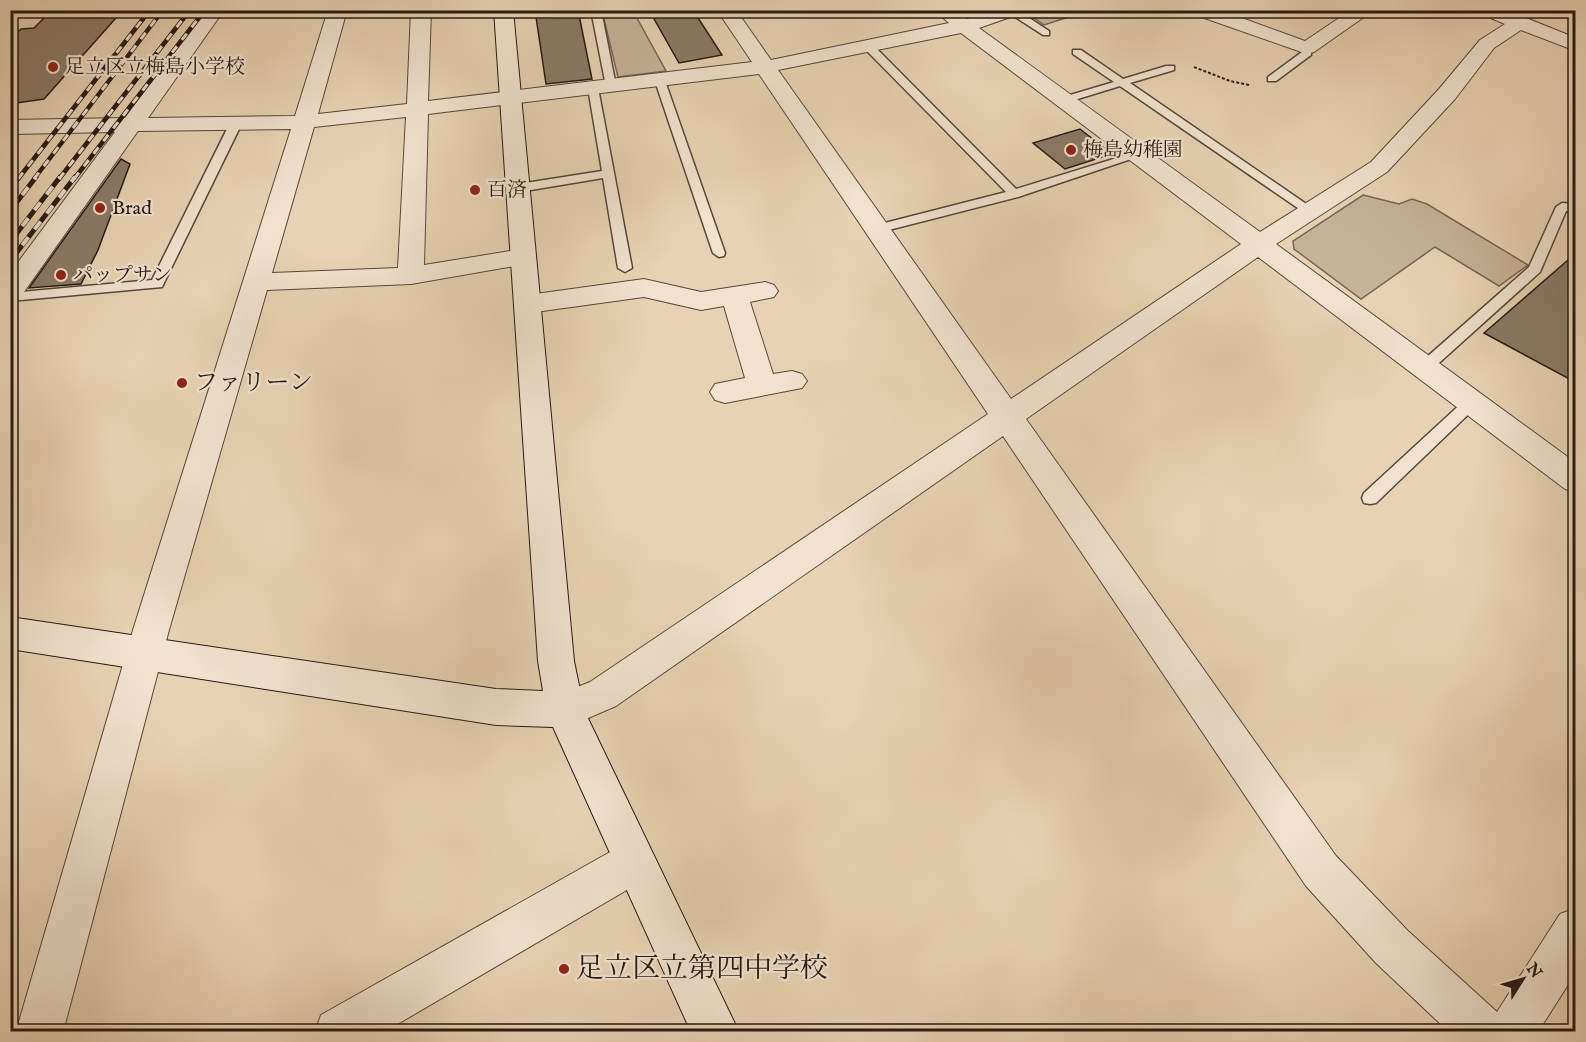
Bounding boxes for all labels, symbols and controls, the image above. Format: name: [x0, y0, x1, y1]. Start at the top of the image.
place label: 足立区立梅島小学校: [65, 55, 245, 80]
marker: 足立区立梅島小学校: [46, 60, 60, 74]
place label: 梅島幼稚園: [1083, 138, 1183, 163]
marker: 梅島幼稚園: [1064, 143, 1078, 157]
place label: 百済: [487, 178, 527, 203]
marker: 百済: [468, 183, 482, 197]
place label: Brad: [112, 196, 152, 221]
marker: Brad: [93, 201, 107, 215]
place label: パップサン: [73, 263, 172, 288]
marker: パップサン: [54, 268, 68, 282]
place label: ファリーン: [194, 368, 313, 399]
marker: ファリーン: [175, 376, 189, 390]
north arrow: [1493, 949, 1553, 1009]
place label: 足立区立第四中学校: [576, 952, 828, 987]
text: N: [1521, 959, 1546, 983]
marker: 足立区立第四中学校: [557, 962, 571, 976]

